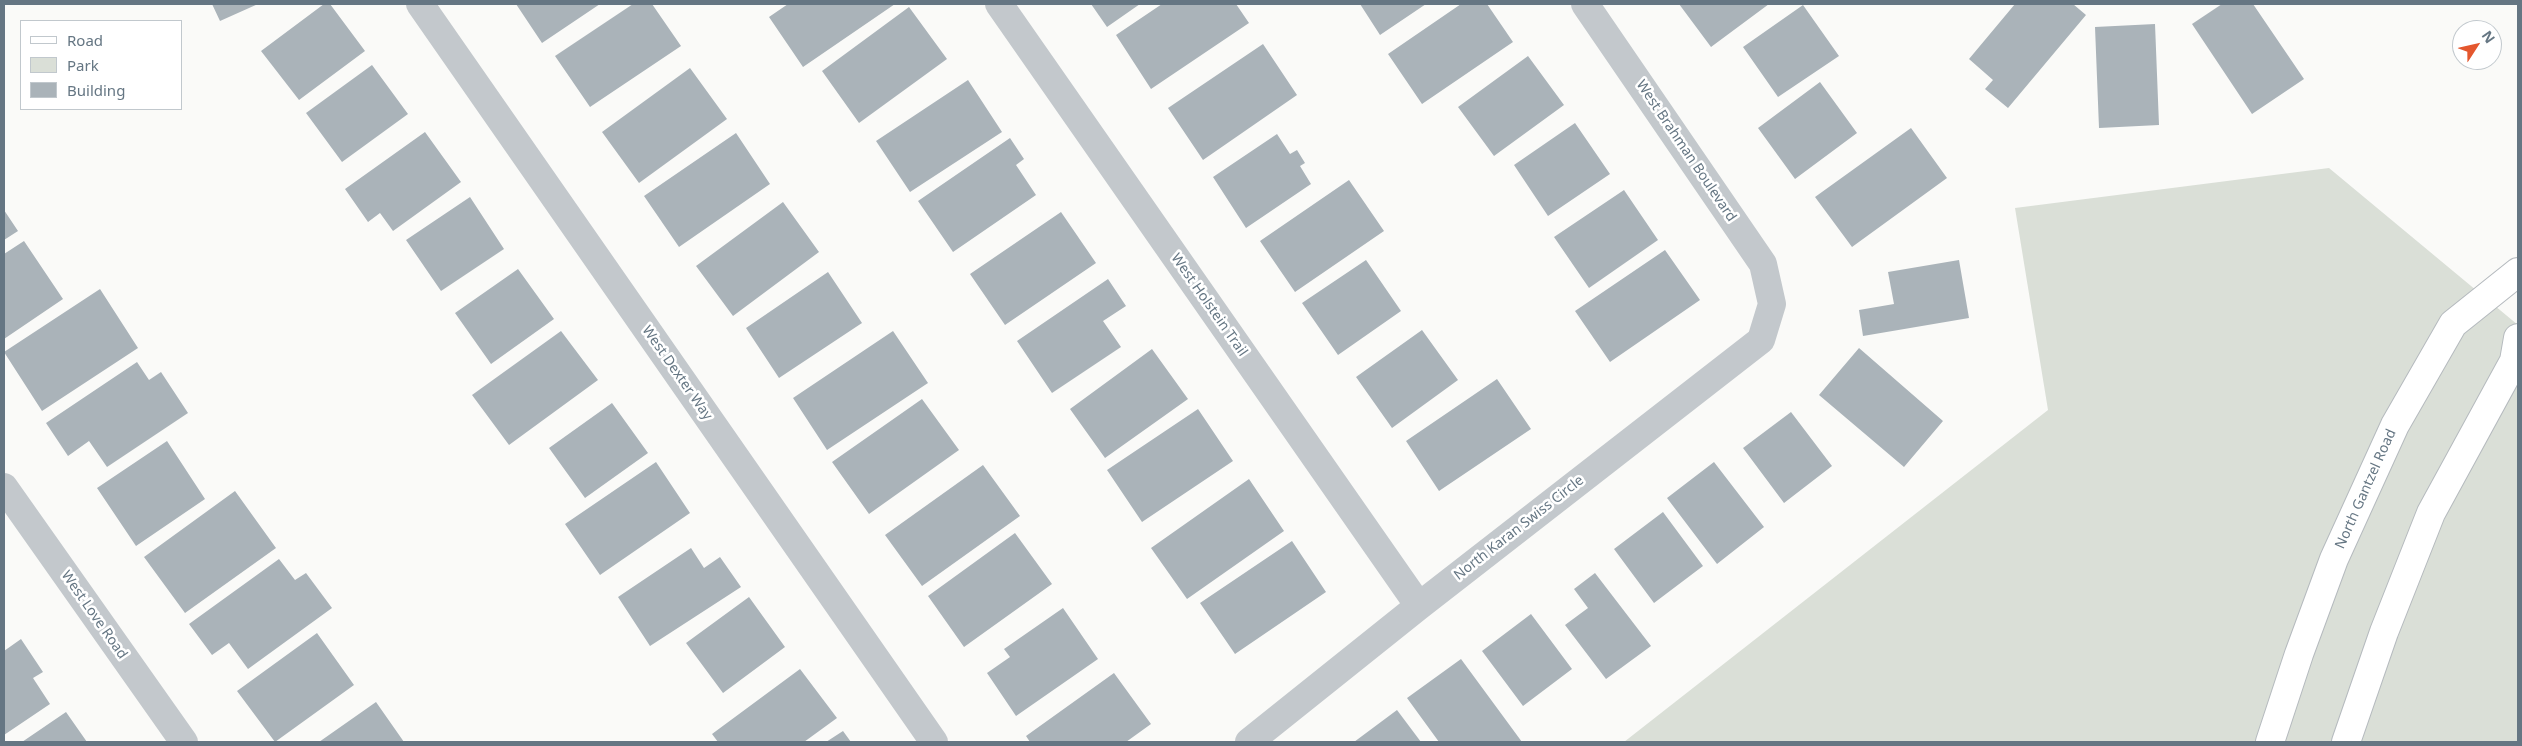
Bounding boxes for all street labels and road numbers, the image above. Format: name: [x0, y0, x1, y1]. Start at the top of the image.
street label: West Brahman Boulevard: [1632, 77, 1740, 225]
street label: West Holstein Trail: [1167, 250, 1251, 360]
street label: West Dexter Way: [638, 323, 716, 423]
street label: North Gantzel Road: [2332, 426, 2400, 552]
street label: North Karan Swiss Circle: [1451, 472, 1587, 584]
street label: West Love Road: [57, 568, 131, 662]

